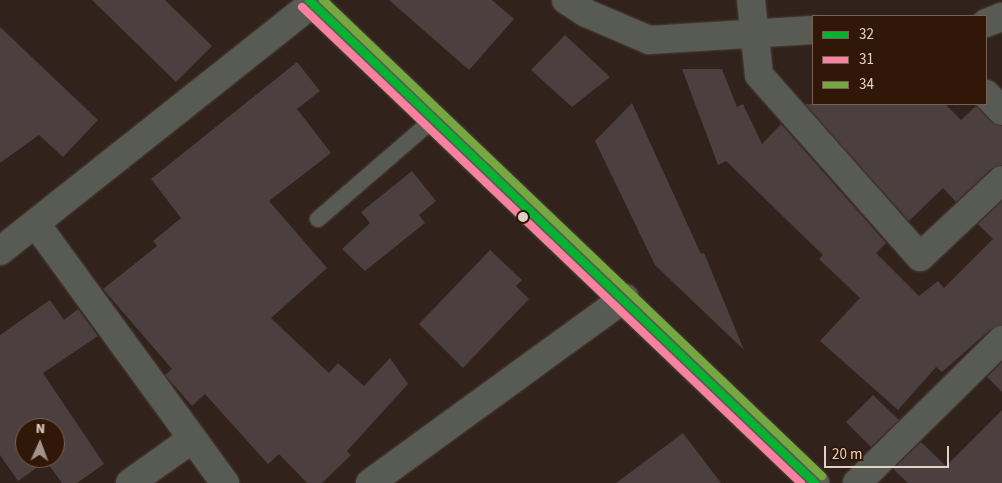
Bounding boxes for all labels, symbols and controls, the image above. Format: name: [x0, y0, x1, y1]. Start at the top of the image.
legend: [812, 15, 987, 105]
text: 32: [859, 24, 874, 45]
text: 31: [859, 49, 874, 70]
text: 34: [859, 74, 874, 95]
unlabelled marker: [518, 212, 528, 222]
north arrow: [15, 418, 65, 468]
text: N: [35, 419, 45, 439]
scale bar: [827, 436, 952, 468]
text: 20 m: [832, 444, 862, 465]

